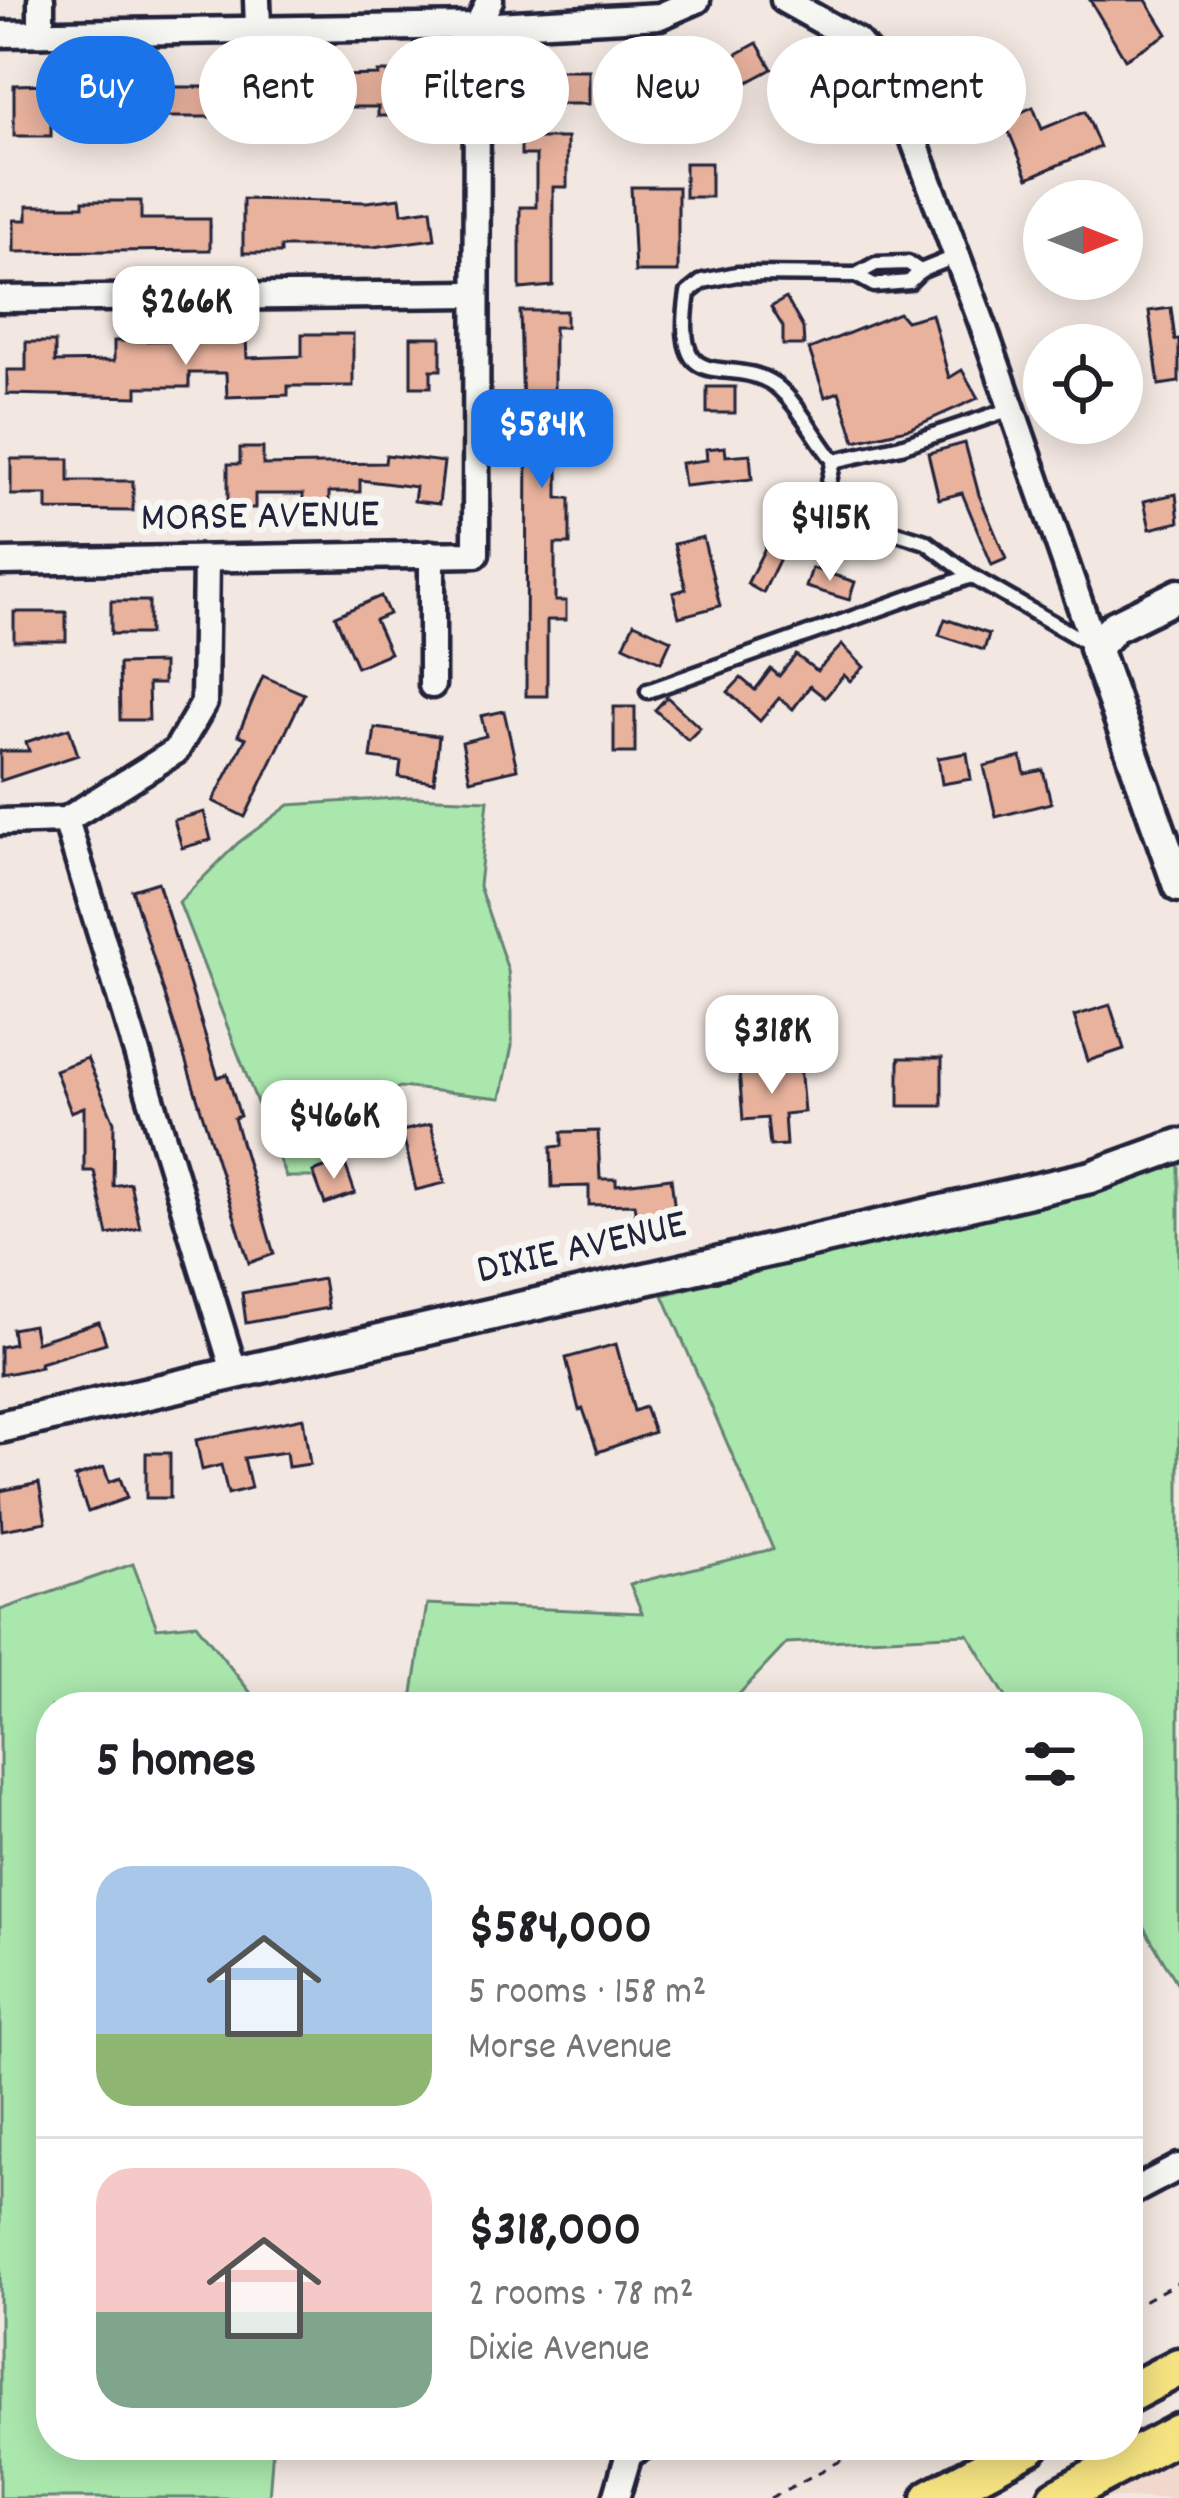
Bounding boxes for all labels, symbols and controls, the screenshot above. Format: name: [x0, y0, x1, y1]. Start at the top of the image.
chip: Buy: [36, 36, 175, 144]
chip: Rent: [199, 36, 357, 144]
chip: Filters: [381, 36, 569, 144]
chip: New: [593, 36, 743, 144]
chip: Apartment: [767, 36, 1026, 144]
north arrow: [1023, 180, 1143, 300]
map controls: [1023, 180, 1143, 444]
pin: $266K: [102, 266, 270, 368]
text: $266K: [139, 277, 233, 332]
button: locate: [1023, 324, 1143, 444]
pin: $584K: [458, 389, 626, 491]
text: $584K: [498, 400, 586, 455]
pin: $415K: [746, 482, 914, 584]
street label: MORSE AVENUE: [140, 487, 380, 551]
text: $415K: [790, 493, 870, 548]
pin: $318K: [688, 995, 856, 1097]
text: $318K: [732, 1006, 812, 1061]
pin: $466K: [250, 1080, 418, 1182]
text: $466K: [288, 1091, 380, 1146]
street label: DIXIE AVENUE: [471, 1197, 693, 1303]
text: 5 homes: [96, 1728, 256, 1800]
icon: filters: [1017, 1731, 1083, 1797]
text: $584,000: [468, 1895, 652, 1967]
icon: home: [192, 1914, 336, 2058]
text: 5 rooms · 158 m²: [468, 1967, 706, 2022]
text: Morse Avenue: [468, 2022, 672, 2077]
text: $318,000: [468, 2197, 641, 2269]
icon: home: [192, 2216, 336, 2360]
text: 2 rooms · 78 m²: [468, 2269, 694, 2324]
text: Dixie Avenue: [468, 2324, 650, 2379]

